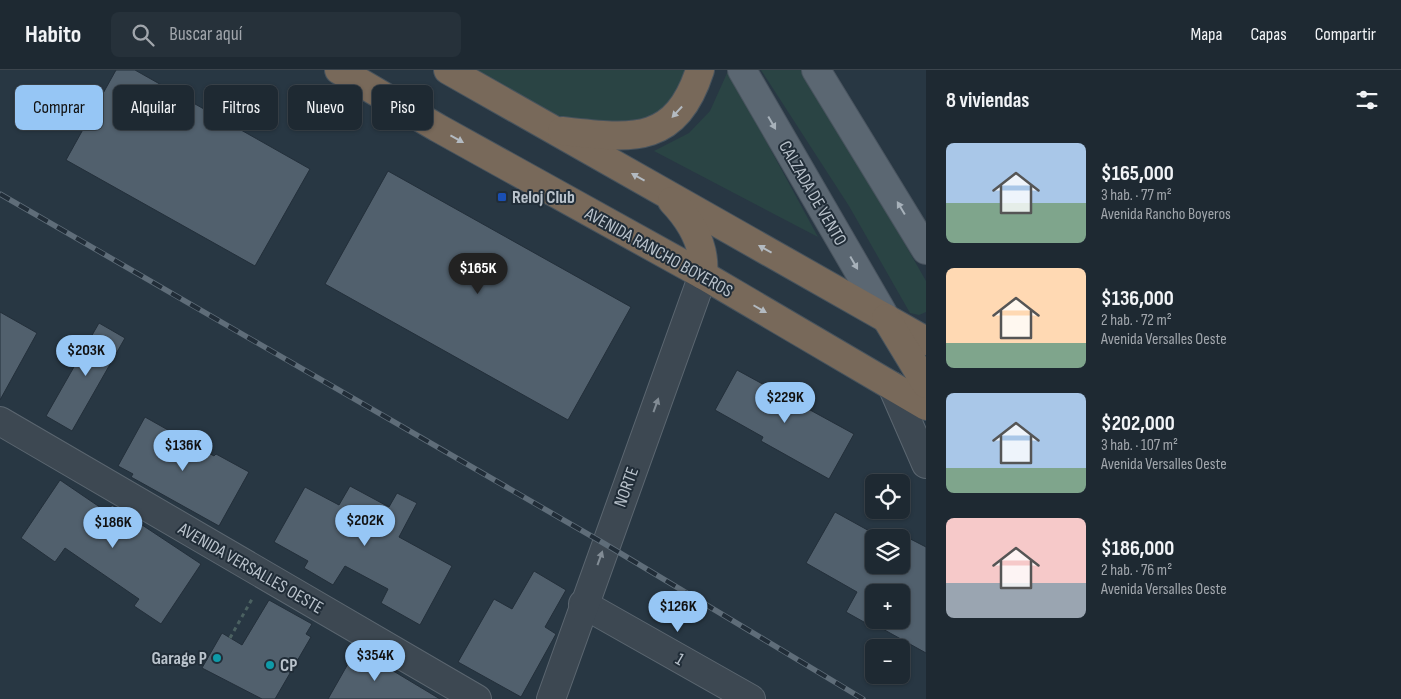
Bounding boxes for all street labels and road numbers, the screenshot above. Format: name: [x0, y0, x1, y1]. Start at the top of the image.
street label: CALZADA DE VENTO: [774, 137, 851, 249]
street label: AVENIDA RANCHO BOYEROS: [580, 203, 736, 302]
street label: NORTE: [610, 464, 643, 510]
street label: AVENIDA VERSALLES OESTE: [174, 518, 327, 618]
street label: 1: [672, 649, 688, 670]

